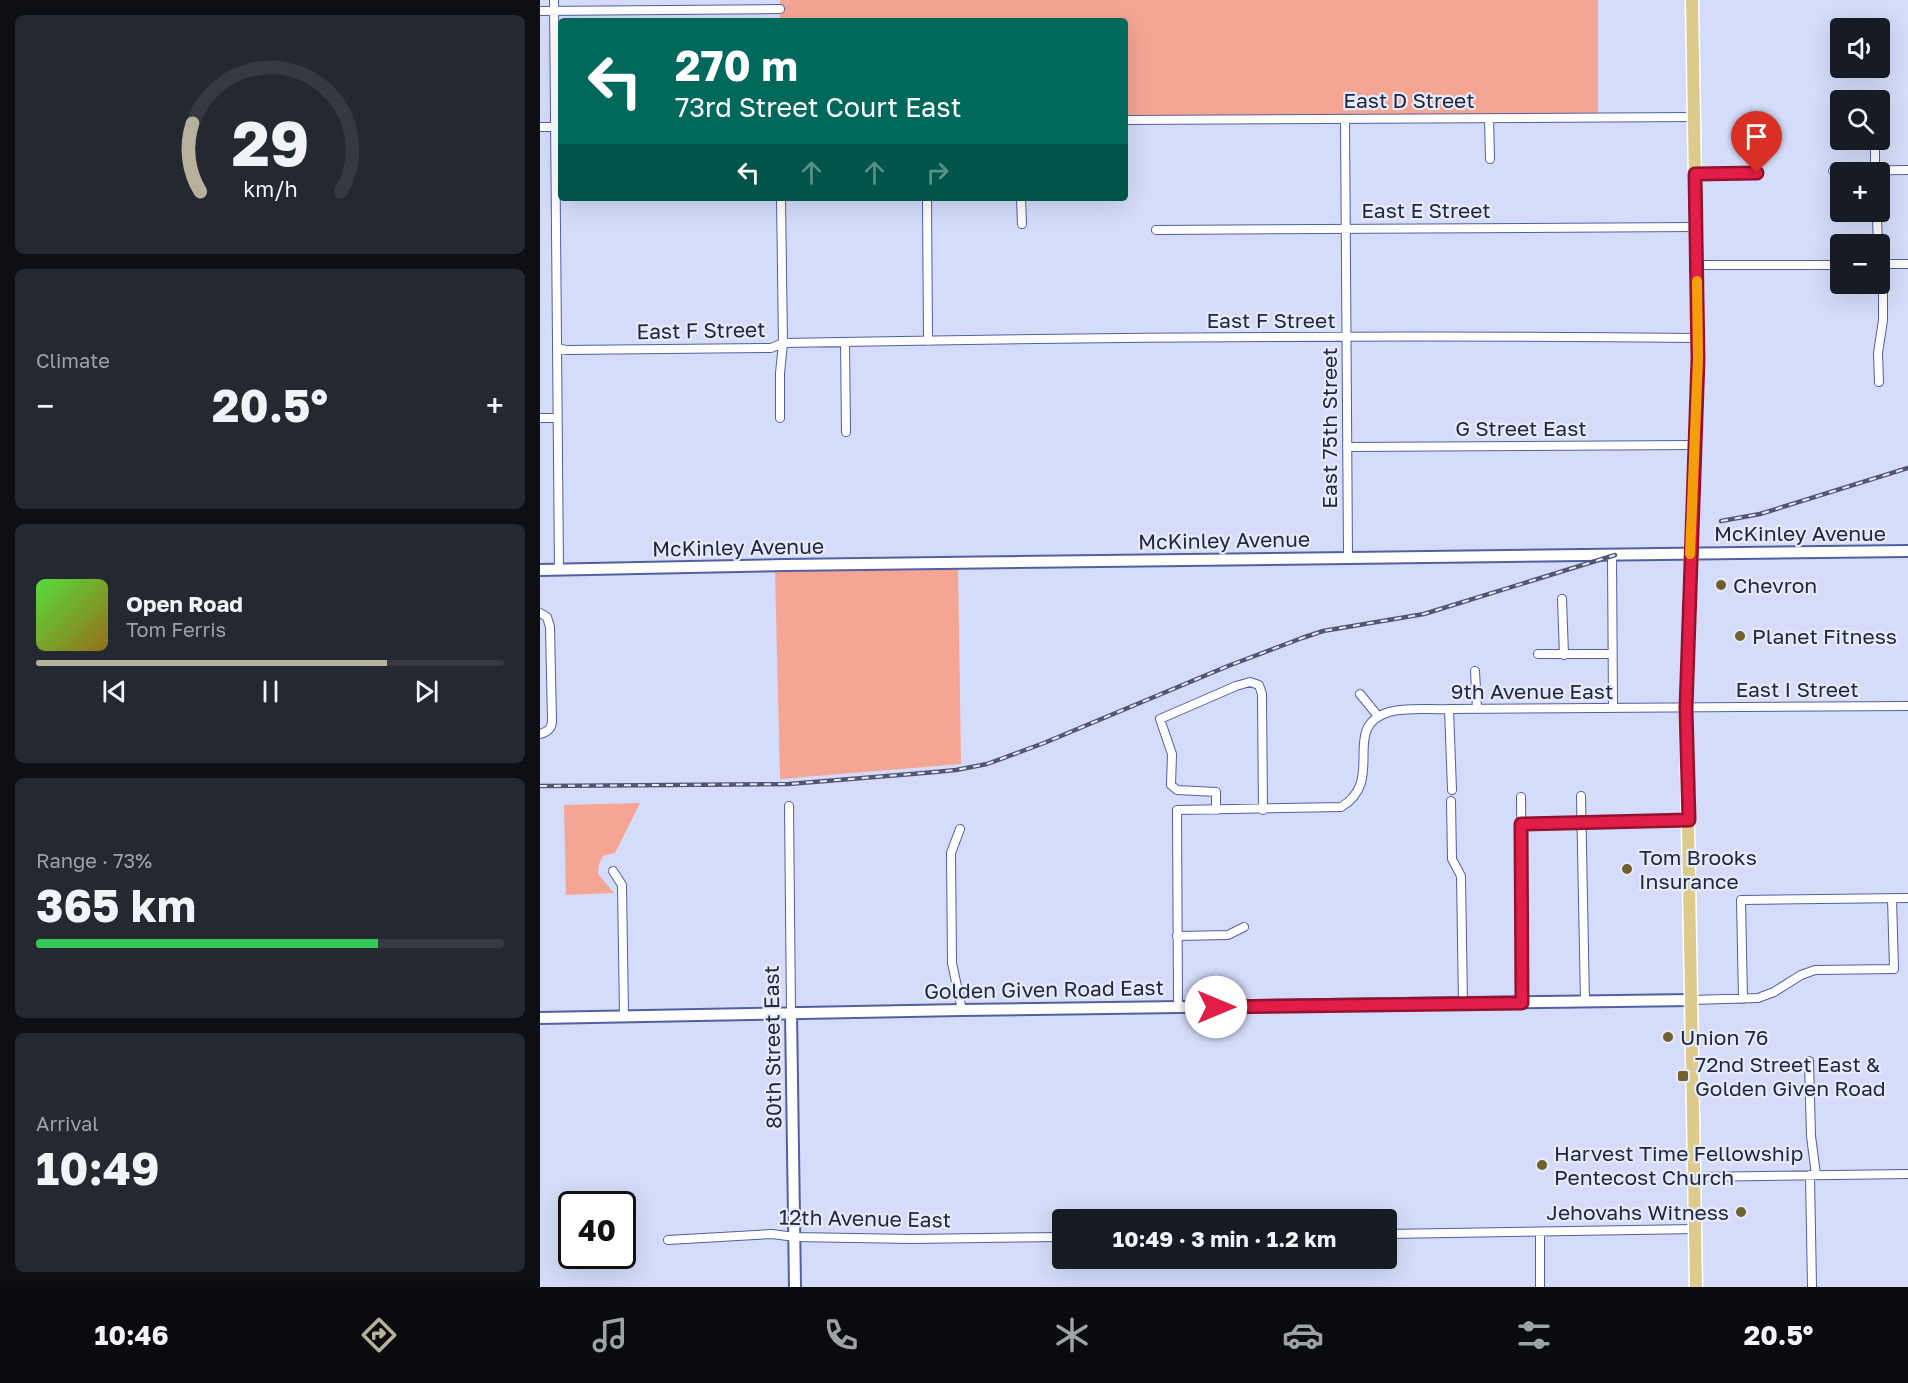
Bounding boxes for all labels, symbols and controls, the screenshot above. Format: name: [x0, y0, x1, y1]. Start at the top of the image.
map controls: [1830, 18, 1890, 294]
button: sound: [1830, 18, 1890, 78]
text: 270 m: [675, 40, 798, 90]
icon: left: [576, 42, 654, 120]
street label: East D Street: [1343, 87, 1475, 113]
button: search: [1830, 90, 1890, 150]
text: 73rd Street Court East: [675, 91, 961, 123]
text: 29: [231, 105, 309, 180]
pin: [1731, 111, 1782, 173]
icon: arrive: [1740, 120, 1773, 153]
icon: left: [732, 156, 765, 189]
icon: ahead: [795, 156, 828, 189]
icon: ahead: [858, 156, 891, 189]
icon: right: [921, 156, 954, 189]
button: +: [1830, 162, 1890, 222]
text: km/h: [243, 176, 297, 202]
street label: East E Street: [1361, 197, 1491, 223]
button: −: [1830, 234, 1890, 294]
street label: East F Street: [1206, 307, 1336, 333]
street label: East F Street: [636, 316, 766, 344]
street label: East 75th Street: [1316, 347, 1342, 509]
text: Climate: [36, 348, 110, 372]
text: 20.5°: [212, 378, 328, 432]
text: −: [36, 386, 54, 425]
text: +: [486, 386, 504, 425]
street label: G Street East: [1455, 415, 1587, 441]
street label: McKinley Avenue: [1714, 520, 1886, 546]
street label: McKinley Avenue: [1138, 526, 1310, 554]
street label: McKinley Avenue: [652, 533, 824, 561]
place label: Chevron: [1733, 572, 1817, 598]
marker: Chevron: [1714, 578, 1728, 592]
text: Open Road: [126, 590, 243, 617]
text: Tom Ferris: [126, 617, 226, 641]
place label: Planet Fitness: [1752, 623, 1897, 649]
marker: Planet Fitness: [1733, 629, 1747, 643]
icon: previous: [98, 675, 131, 708]
icon: pause: [254, 675, 287, 708]
icon: next: [410, 675, 443, 708]
street label: East I Street: [1735, 676, 1859, 702]
street label: 9th Avenue East: [1451, 678, 1613, 704]
place label: Tom Brooks Insurance: [1639, 844, 1757, 894]
text: Range · 73%: [36, 848, 152, 872]
marker: Tom Brooks Insurance: [1620, 862, 1634, 876]
text: 365 km: [36, 878, 196, 932]
street label: 80th Street East: [758, 965, 786, 1129]
street label: Golden Given Road East: [924, 974, 1164, 1004]
position arrow: [1184, 975, 1248, 1039]
place label: Union 76: [1680, 1024, 1768, 1050]
marker: Union 76: [1661, 1030, 1675, 1044]
place label: 72nd Street East & Golden Given Road: [1695, 1051, 1886, 1101]
marker: 72nd Street East & Golden Given Road: [1676, 1069, 1690, 1083]
text: Arrival: [36, 1111, 99, 1135]
place label: Harvest Time Fellowship Pentecost Church: [1554, 1140, 1803, 1190]
text: 10:49: [36, 1141, 160, 1195]
marker: Harvest Time Fellowship Pentecost Church: [1535, 1158, 1549, 1172]
speed limit sign: 40: [558, 1191, 636, 1269]
place label: Jehovahs Witness: [1546, 1199, 1729, 1225]
street label: 12th Avenue East: [779, 1203, 951, 1233]
marker: Jehovahs Witness: [1734, 1205, 1748, 1219]
text: 10:49 · 3 min · 1.2 km: [1113, 1225, 1336, 1252]
icon: directions: [358, 1314, 400, 1356]
icon: music: [589, 1314, 631, 1356]
icon: phone: [820, 1314, 862, 1356]
icon: climate: [1051, 1314, 1093, 1356]
icon: car: [1282, 1314, 1324, 1356]
icon: filters: [1513, 1314, 1555, 1356]
text: 10:46: [95, 1319, 169, 1351]
text: 20.5°: [1744, 1319, 1813, 1351]

